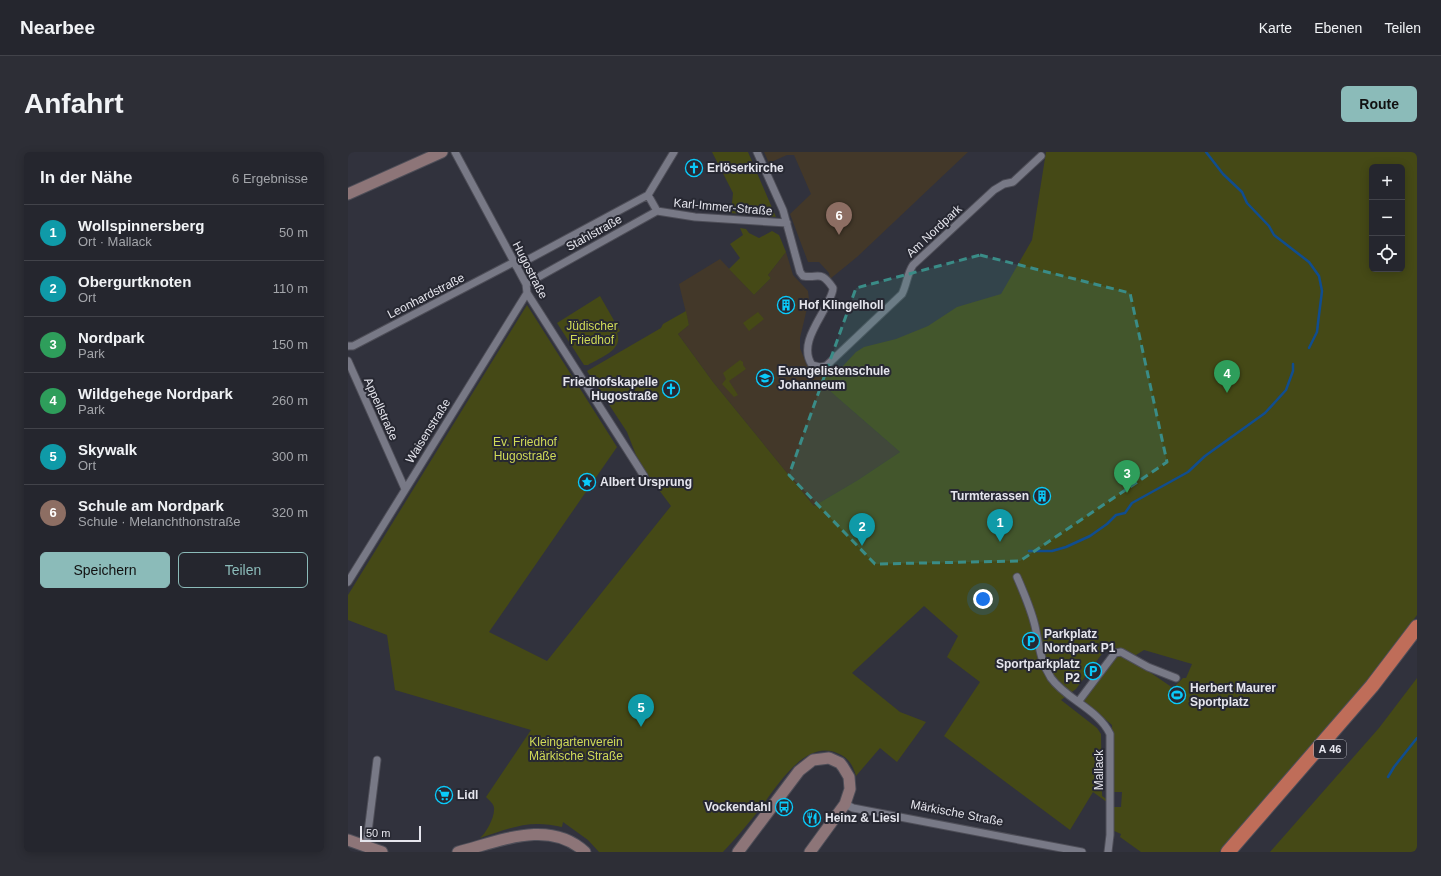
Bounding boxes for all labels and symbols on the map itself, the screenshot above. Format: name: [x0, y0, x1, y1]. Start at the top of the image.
church icon: Erlöserkirche: [684, 158, 704, 178]
place label: Erlöserkirche: [707, 161, 784, 175]
street label: Karl-Immer-Straße: [673, 196, 773, 218]
street label: Am Nordpark: [903, 201, 965, 260]
pin: 6: [826, 202, 852, 235]
street label: Stahlstraße: [564, 212, 625, 254]
street label: Hugostraße: [510, 239, 551, 301]
street label: Leonhardstraße: [385, 270, 467, 321]
building icon: Hof Klingelholl: [776, 295, 796, 315]
place label: Hof Klingelholl: [799, 298, 884, 312]
park label: Jüdischer Friedhof: [566, 319, 618, 347]
pin: 4: [1214, 360, 1240, 393]
place label: Evangelistenschule Johanneum: [778, 364, 890, 392]
school or university icon: Evangelistenschule Johanneum: [755, 368, 775, 388]
street label: Appellstraße: [361, 375, 401, 443]
place label: Friedhofskapelle Hugostraße: [563, 375, 658, 403]
church icon: Friedhofskapelle Hugostraße: [661, 379, 681, 399]
street label: Waisenstraße: [403, 396, 454, 466]
park label: Ev. Friedhof Hugostraße: [493, 435, 558, 463]
pin: 3: [1114, 460, 1140, 493]
place icon: Albert Ursprung: [577, 472, 597, 492]
place label: Albert Ursprung: [600, 475, 692, 489]
building icon: Turmterassen: [1032, 486, 1052, 506]
place label: Turmterassen: [951, 489, 1029, 503]
pin: 1: [987, 509, 1013, 542]
pin: 2: [849, 513, 875, 546]
your location: [973, 589, 993, 609]
place label: Parkplatz Nordpark P1: [1044, 627, 1116, 655]
parking icon: Parkplatz Nordpark P1: [1021, 631, 1041, 651]
place label: Sportparkplatz P2: [996, 657, 1080, 685]
parking icon: Sportparkplatz P2: [1083, 661, 1103, 681]
place label: Herbert Maurer Sportplatz: [1190, 681, 1276, 709]
sports icon: Herbert Maurer Sportplatz: [1167, 685, 1187, 705]
pin: 5: [628, 694, 654, 727]
park label: Kleingartenverein Märkische Straße: [529, 735, 623, 763]
road number: A 46: [1314, 740, 1346, 758]
street label: Mallack: [1092, 749, 1106, 790]
supermarket icon: Lidl: [434, 785, 454, 805]
place label: Lidl: [457, 788, 478, 802]
bus stop icon: Vockendahl: [774, 797, 794, 817]
street label: Märkische Straße: [910, 797, 1005, 829]
place label: Vockendahl: [705, 800, 771, 814]
restaurant icon: Heinz & Liesl: [802, 808, 822, 828]
place label: Heinz & Liesl: [825, 811, 900, 825]
scale bar: [360, 824, 421, 843]

